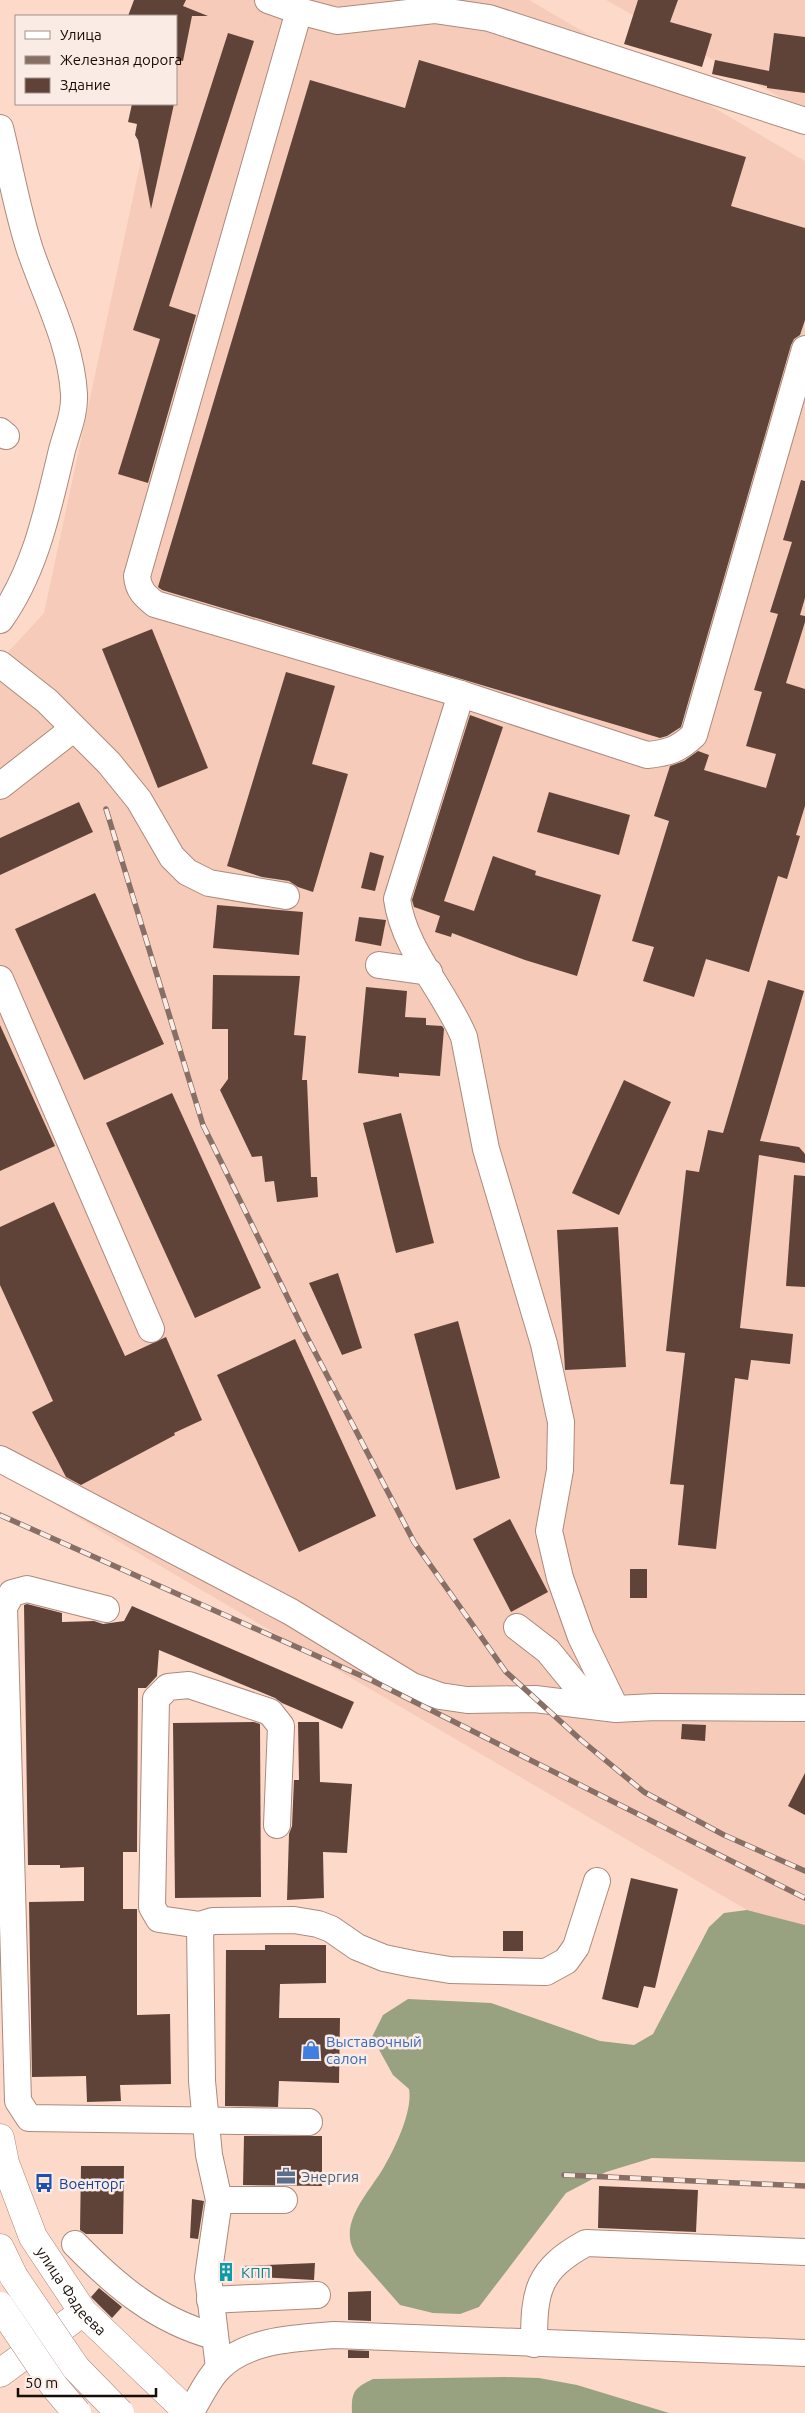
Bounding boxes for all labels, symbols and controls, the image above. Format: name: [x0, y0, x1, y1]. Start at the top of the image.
legend: [15, 15, 178, 105]
text: Улица: [60, 26, 102, 43]
text: Железная дорога: [60, 51, 182, 68]
text: Здание: [60, 76, 111, 93]
place label: Выставочный салон: [326, 2033, 422, 2067]
shop icon: Выставочный салон: [300, 2039, 322, 2061]
office icon: Энергия: [275, 2165, 297, 2187]
place label: Энергия: [301, 2168, 359, 2185]
bus stop icon: Военторг: [33, 2172, 55, 2194]
place label: Военторг: [59, 2175, 125, 2192]
street label: улица Фадеева: [33, 2243, 110, 2338]
building icon: КПП: [215, 2261, 237, 2283]
place label: КПП: [241, 2264, 271, 2281]
scale bar: [18, 2366, 155, 2398]
text: 50 m: [25, 2374, 58, 2391]

